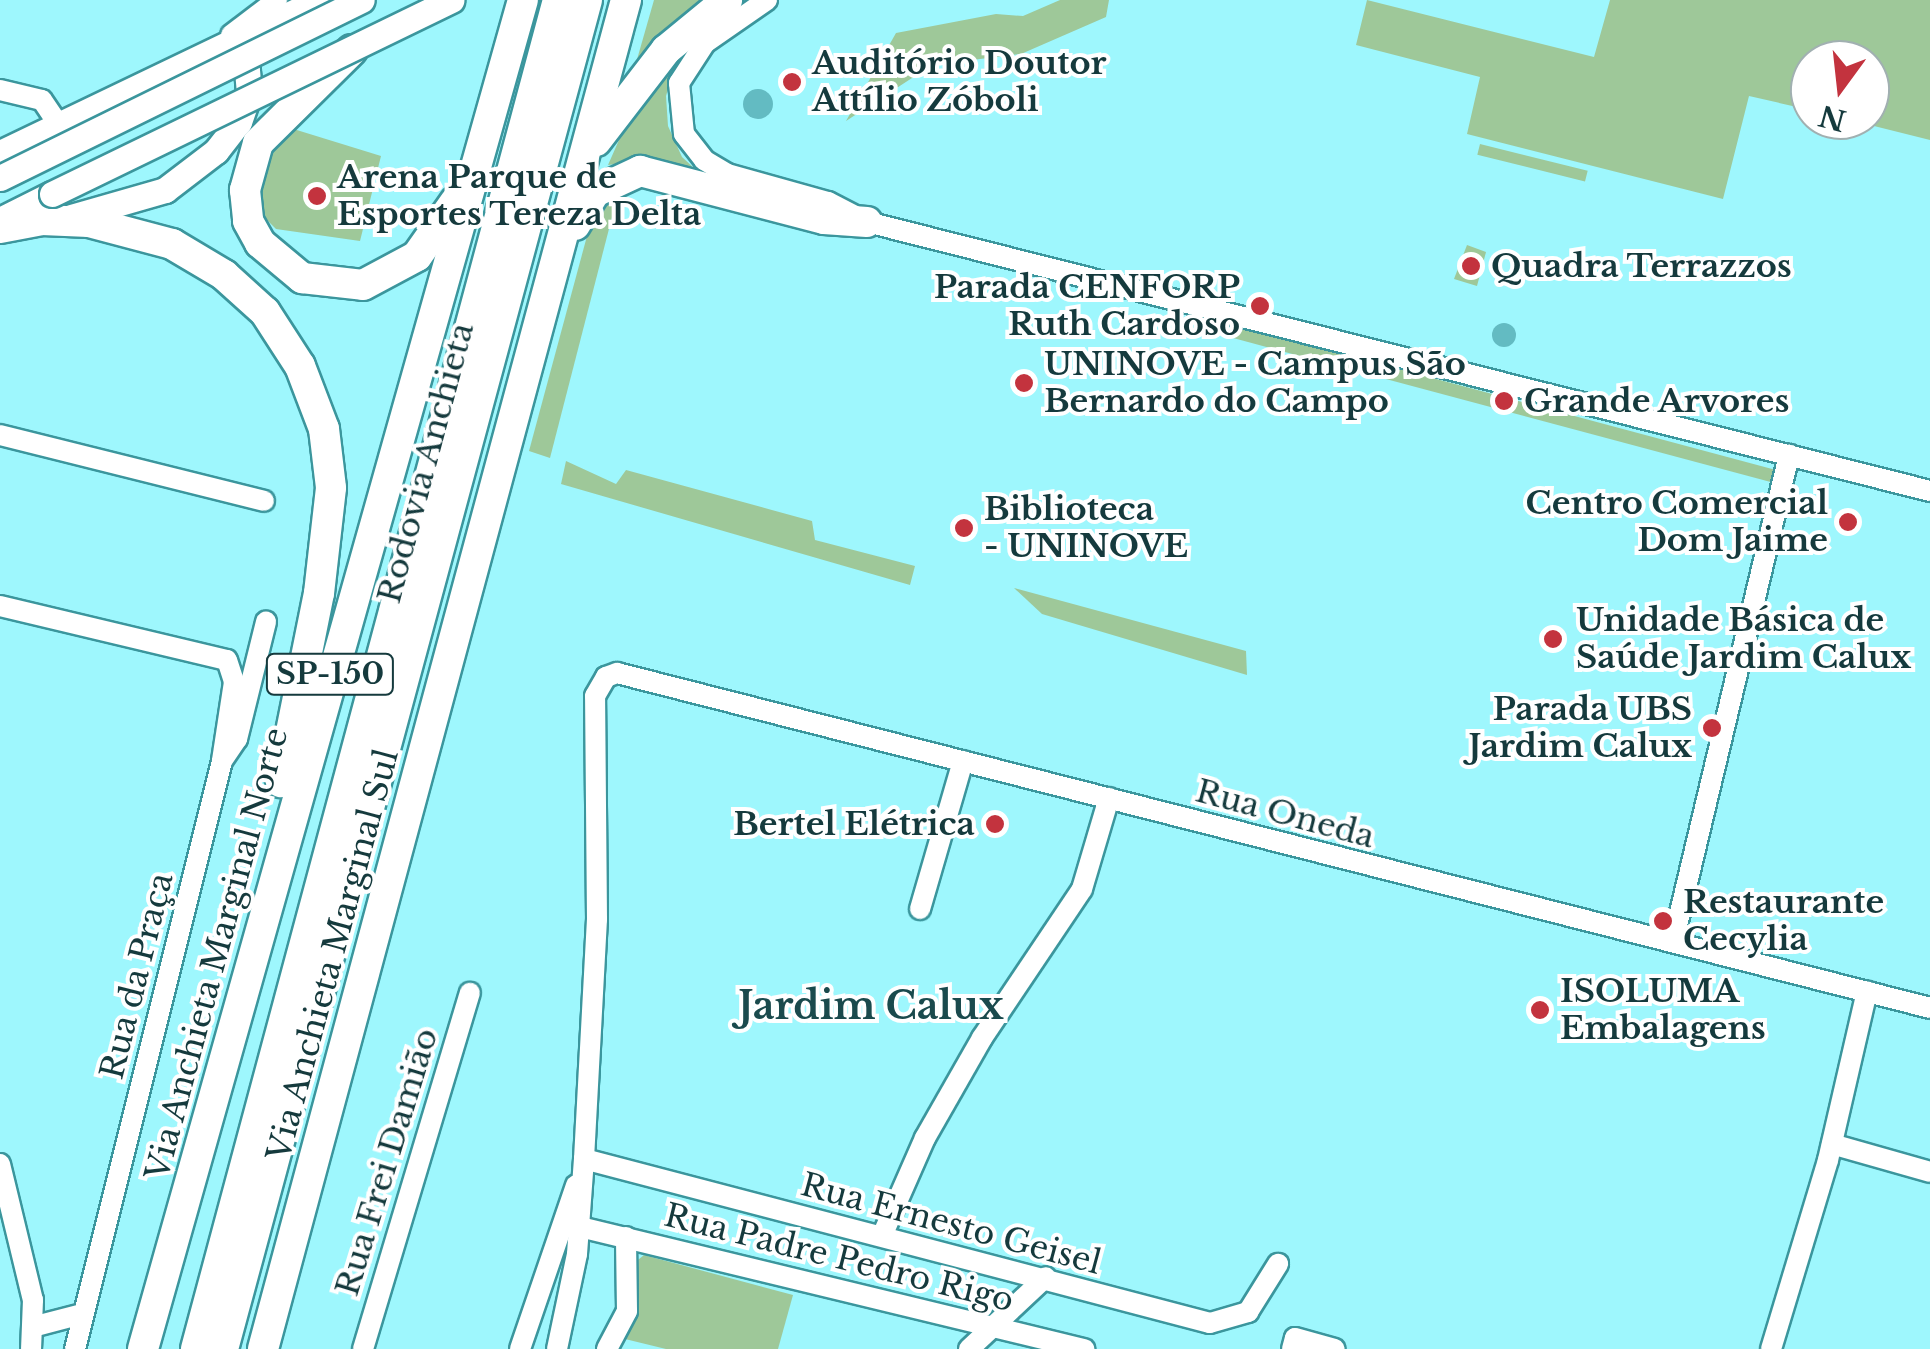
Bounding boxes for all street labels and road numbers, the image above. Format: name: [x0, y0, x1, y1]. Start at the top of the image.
street label: Rodovia Anchieta: [370, 318, 482, 608]
road number: SP-150: [265, 649, 395, 699]
street label: Via Anchieta Marginal Norte: [138, 723, 296, 1185]
street label: Via Anchieta Marginal Sul: [259, 744, 407, 1166]
street label: Rua Oneda: [1191, 772, 1379, 856]
street label: Rua da Praça: [93, 869, 181, 1083]
street label: Rua Frei Damião: [328, 1024, 446, 1300]
street label: Rua Ernesto Geisel: [797, 1165, 1105, 1283]
street label: Rua Padre Pedro Rigo: [660, 1196, 1018, 1320]

